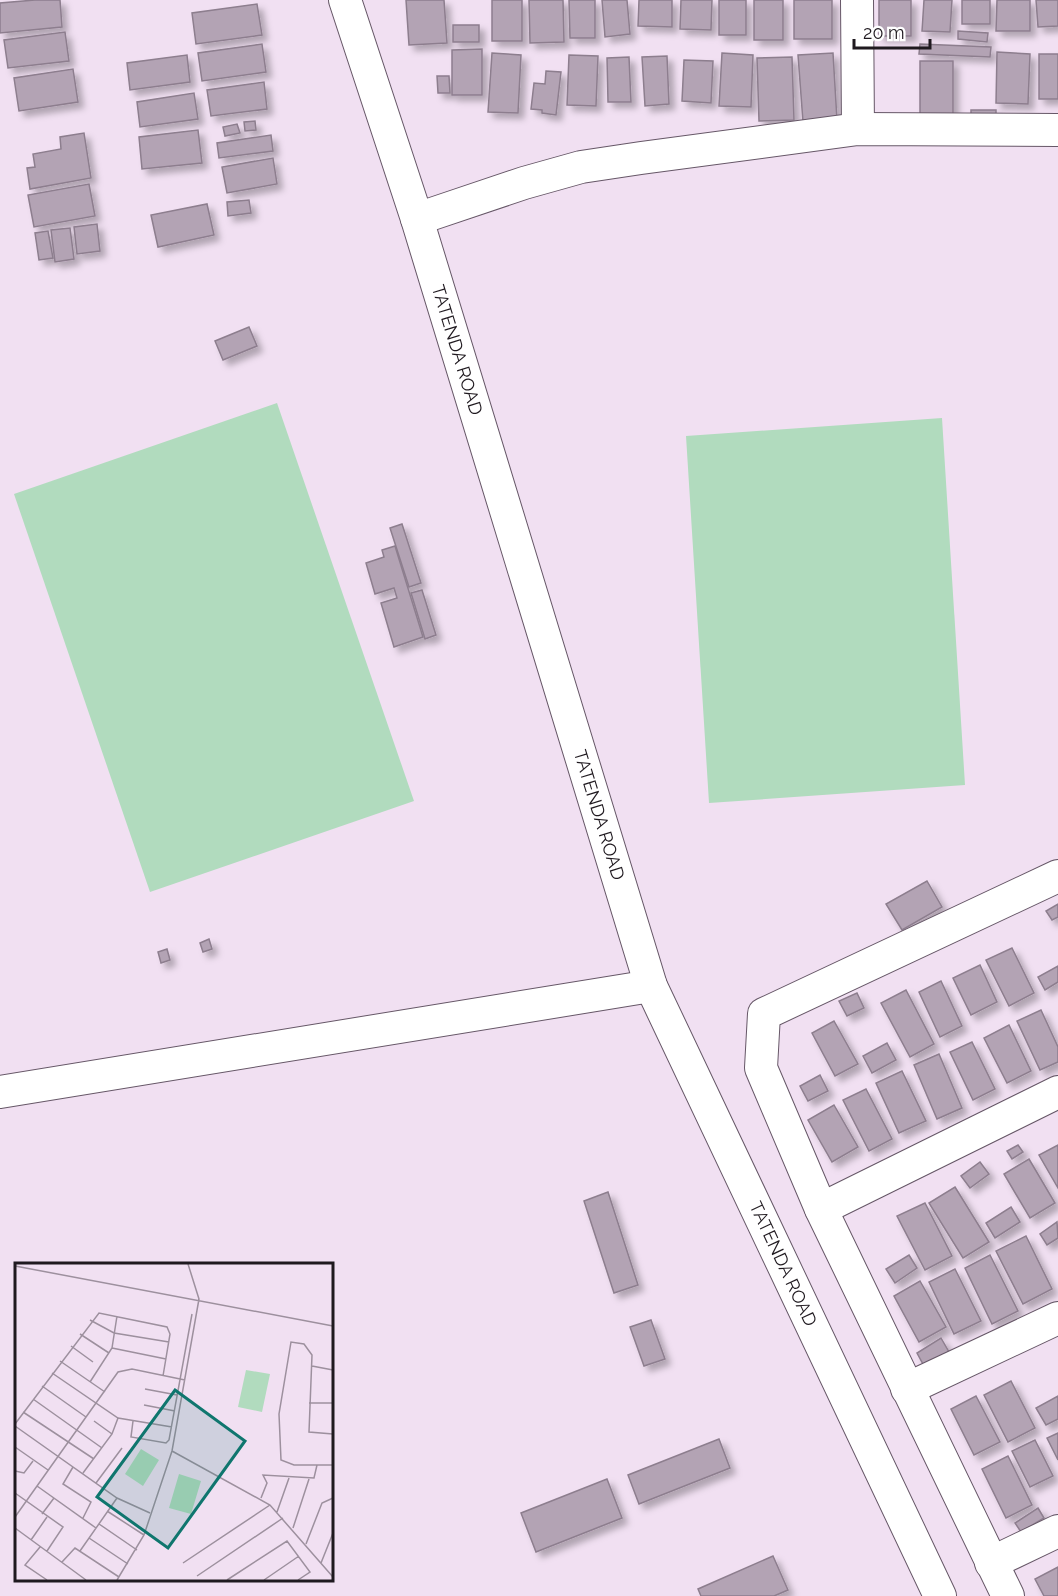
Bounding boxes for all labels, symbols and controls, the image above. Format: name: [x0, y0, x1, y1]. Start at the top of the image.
scale bar: [854, 12, 930, 50]
text: 20 m: [863, 22, 905, 43]
street label: TATENDA ROAD: [428, 282, 487, 418]
street label: TATENDA ROAD: [570, 747, 629, 883]
street label: TATENDA ROAD: [745, 1198, 822, 1330]
inset map: [15, 1263, 333, 1581]

